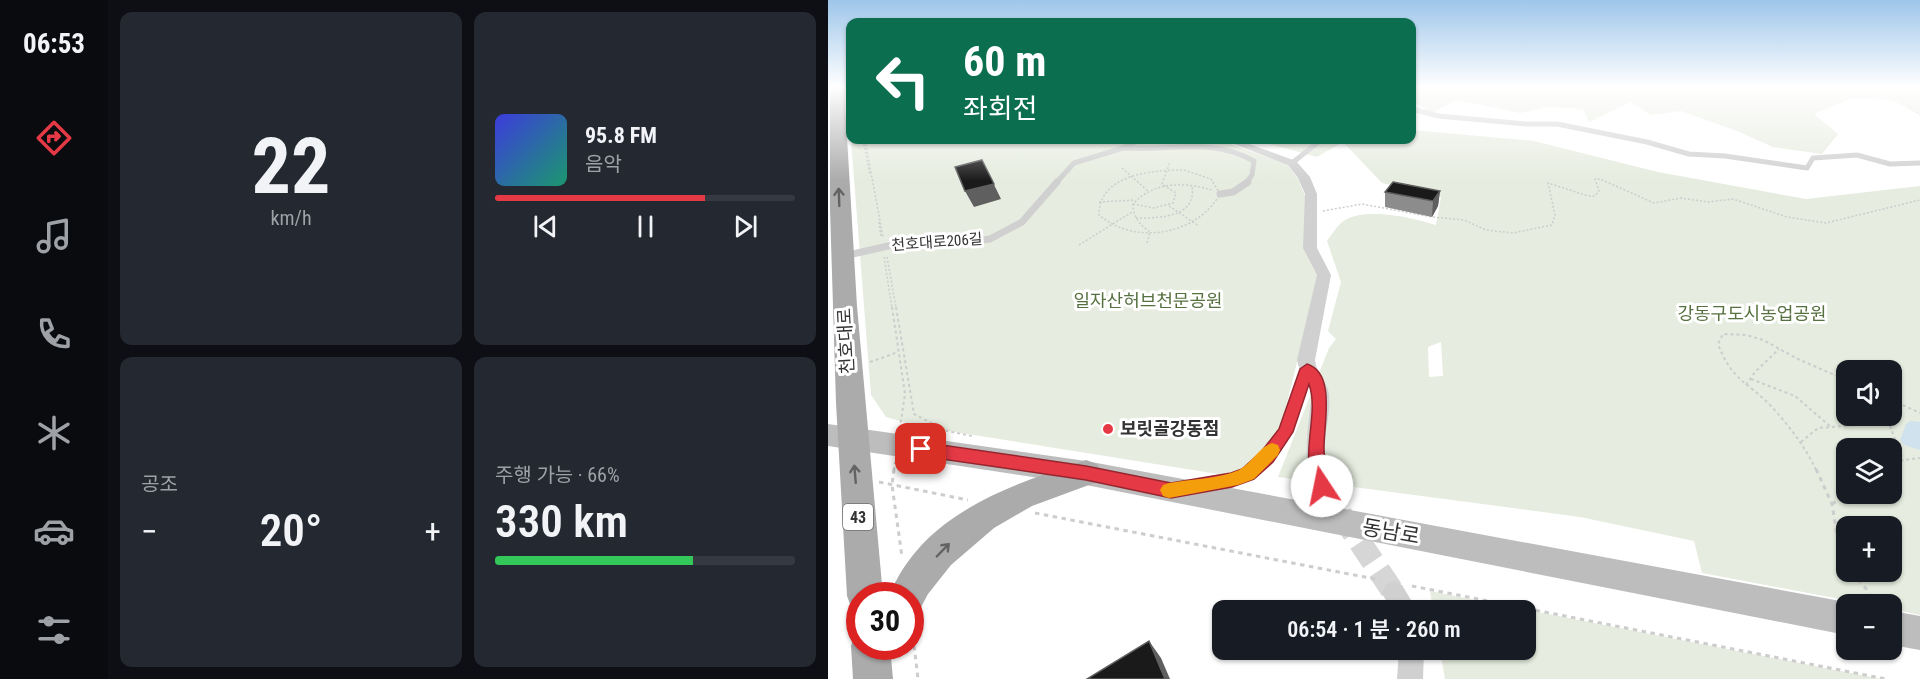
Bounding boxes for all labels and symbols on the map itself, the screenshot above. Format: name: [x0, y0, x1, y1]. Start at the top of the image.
one-way arrow: [834, 188, 845, 208]
street label: 천호대로206길: [891, 230, 983, 254]
park label: 일자산허브천문공원: [1073, 290, 1223, 311]
park label: 강동구도시농업공원: [1677, 303, 1827, 324]
street label: 천호대로: [833, 307, 858, 375]
place label: 보릿골강동점: [1120, 418, 1219, 439]
marker: 보릿골강동점: [1101, 422, 1115, 436]
pin: [895, 423, 946, 474]
position arrow: [1290, 454, 1354, 518]
one-way arrow: [849, 465, 860, 485]
road number: 43: [843, 504, 873, 530]
street label: 동남로: [1360, 515, 1422, 549]
one-way arrow: [936, 542, 951, 557]
speed limit sign: 30: [846, 582, 924, 660]

